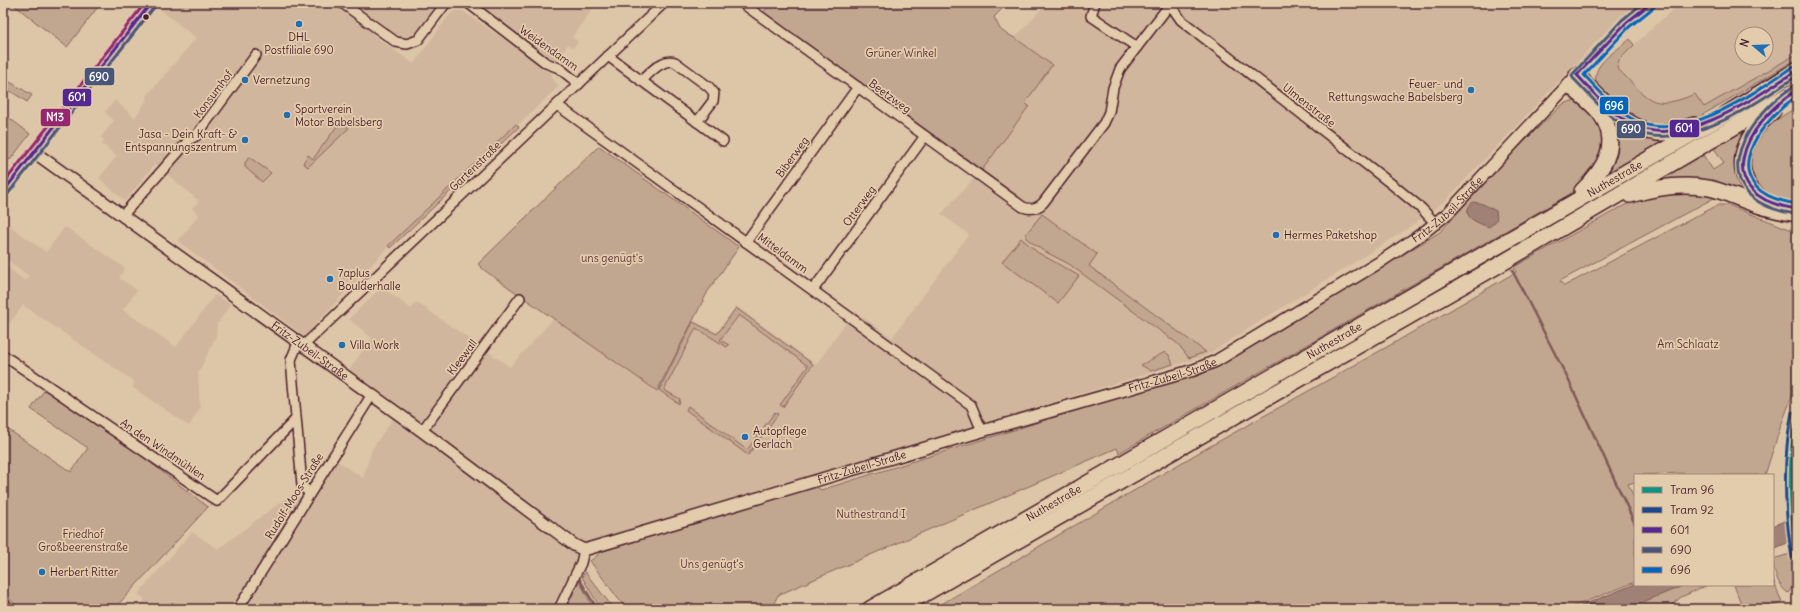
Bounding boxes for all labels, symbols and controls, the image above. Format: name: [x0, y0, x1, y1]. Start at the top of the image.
unlabelled marker: [141, 12, 151, 22]
marker: DHL Postfiliale 690: [294, 19, 304, 29]
street label: Weidendamm: [517, 23, 581, 74]
north arrow: [1734, 26, 1774, 66]
place label: DHL Postfiliale 690: [264, 30, 334, 57]
text: N: [1737, 37, 1752, 49]
park label: Grüner Winkel: [865, 46, 937, 60]
line badge: 690: [84, 67, 115, 86]
street label: Konsumhof: [190, 67, 236, 121]
text: 690: [89, 70, 109, 84]
place label: Vernetzung: [253, 73, 310, 87]
marker: Vernetzung: [240, 75, 250, 85]
street label: Beetzweg: [866, 76, 914, 116]
place label: Feuer- und Rettungswache Babelsberg: [1328, 77, 1464, 104]
street label: Ulmenstraße: [1280, 80, 1338, 130]
marker: Feuer- und Rettungswache Babelsberg: [1466, 85, 1476, 95]
line badge: 601: [62, 88, 92, 107]
text: 601: [68, 90, 86, 104]
line badge: 696: [1599, 96, 1629, 115]
text: 696: [1604, 99, 1624, 113]
place label: Sportverein Motor Babelsberg: [295, 102, 382, 129]
line badge: N13: [40, 108, 71, 127]
text: N13: [46, 110, 64, 124]
marker: Sportverein Motor Babelsberg: [282, 110, 292, 120]
line badge: 601: [1669, 119, 1700, 138]
line badge: 690: [1616, 120, 1646, 139]
text: 601: [1675, 121, 1693, 135]
text: 690: [1621, 122, 1641, 136]
place label: Jasa - Dein Kraft- & Entspannungszentrum: [125, 127, 238, 154]
street label: Biberweg: [773, 134, 811, 180]
marker: Jasa - Dein Kraft- & Entspannungszentrum: [240, 135, 250, 145]
street label: Gartenstraße: [446, 138, 504, 194]
street label: Nuthestraße: [1585, 157, 1645, 200]
street label: Fritz-Zubeil-Straße: [1409, 173, 1486, 246]
street label: Otterweg: [840, 183, 878, 229]
place label: Hermes Paketshop: [1284, 228, 1377, 242]
street label: Mitteldamm: [755, 230, 811, 276]
marker: Hermes Paketshop: [1271, 230, 1281, 240]
park label: uns genügt's: [581, 251, 643, 265]
place label: 7aplus Boulderhalle: [338, 266, 401, 293]
marker: 7aplus Boulderhalle: [325, 274, 335, 284]
street label: Fritz-Zubeil-Straße: [269, 318, 351, 383]
street label: Nuthestraße: [1304, 319, 1364, 362]
street label: Kleewall: [444, 336, 480, 378]
park label: Am Schlaatz: [1657, 337, 1719, 351]
place label: Villa Work: [350, 338, 399, 352]
marker: Villa Work: [337, 340, 347, 350]
street label: Fritz-Zubeil-Straße: [1127, 354, 1219, 396]
street label: An den Windmühlen: [118, 415, 208, 483]
place label: Autopflege Gerlach: [753, 424, 807, 451]
marker: Autopflege Gerlach: [740, 432, 750, 442]
street label: Fritz-Zubeil-Straße: [816, 447, 908, 487]
street label: Rudolf-Moos-Straße: [262, 450, 326, 542]
legend: [1634, 474, 1774, 586]
street label: Nuthestraße: [1024, 481, 1084, 524]
text: Tram 96: [1670, 482, 1714, 497]
text: Tram 92: [1670, 502, 1714, 517]
park label: Nuthestrand I: [836, 507, 906, 521]
text: 601: [1670, 522, 1690, 537]
park label: Friedhof Großbeerenstraße: [38, 527, 128, 554]
text: 690: [1670, 542, 1692, 557]
park label: Uns genügt’s: [680, 557, 744, 571]
text: 696: [1670, 562, 1691, 577]
place label: Herbert Ritter: [50, 565, 119, 579]
marker: Herbert Ritter: [37, 567, 47, 577]

